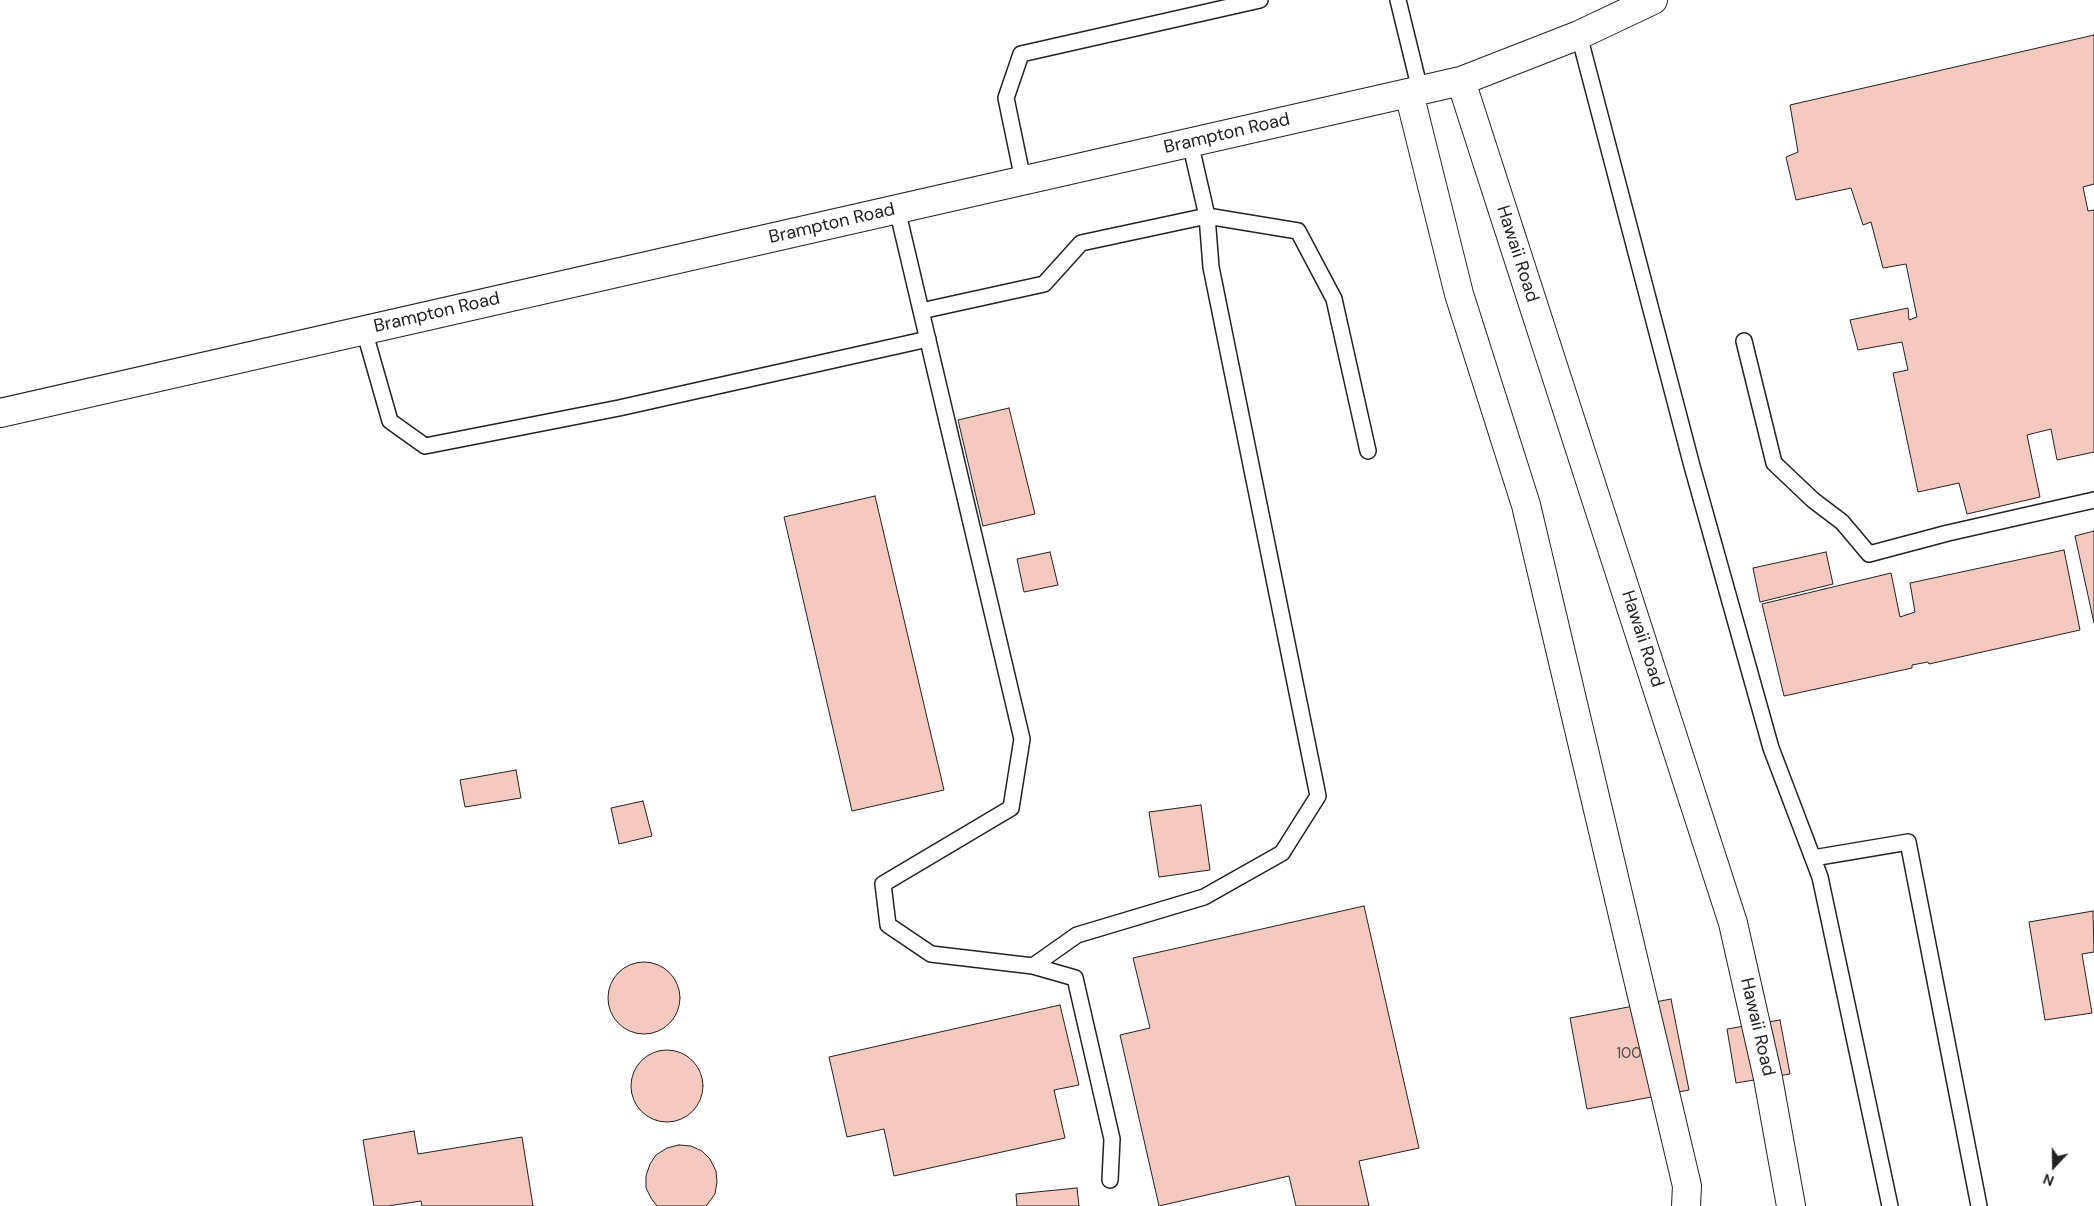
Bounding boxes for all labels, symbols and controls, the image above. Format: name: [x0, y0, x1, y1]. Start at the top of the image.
street label: Brampton Road: [1162, 109, 1292, 159]
street label: Brampton Road: [767, 199, 897, 249]
street label: Hawaii Road: [1491, 203, 1543, 305]
street label: Brampton Road: [372, 288, 502, 338]
street label: Hawaii Road: [1616, 588, 1668, 690]
street label: Hawaii Road: [1735, 976, 1779, 1078]
house number: 100: [1616, 1045, 1642, 1063]
north arrow: [2029, 1141, 2079, 1191]
text: N: [2041, 1170, 2057, 1190]

